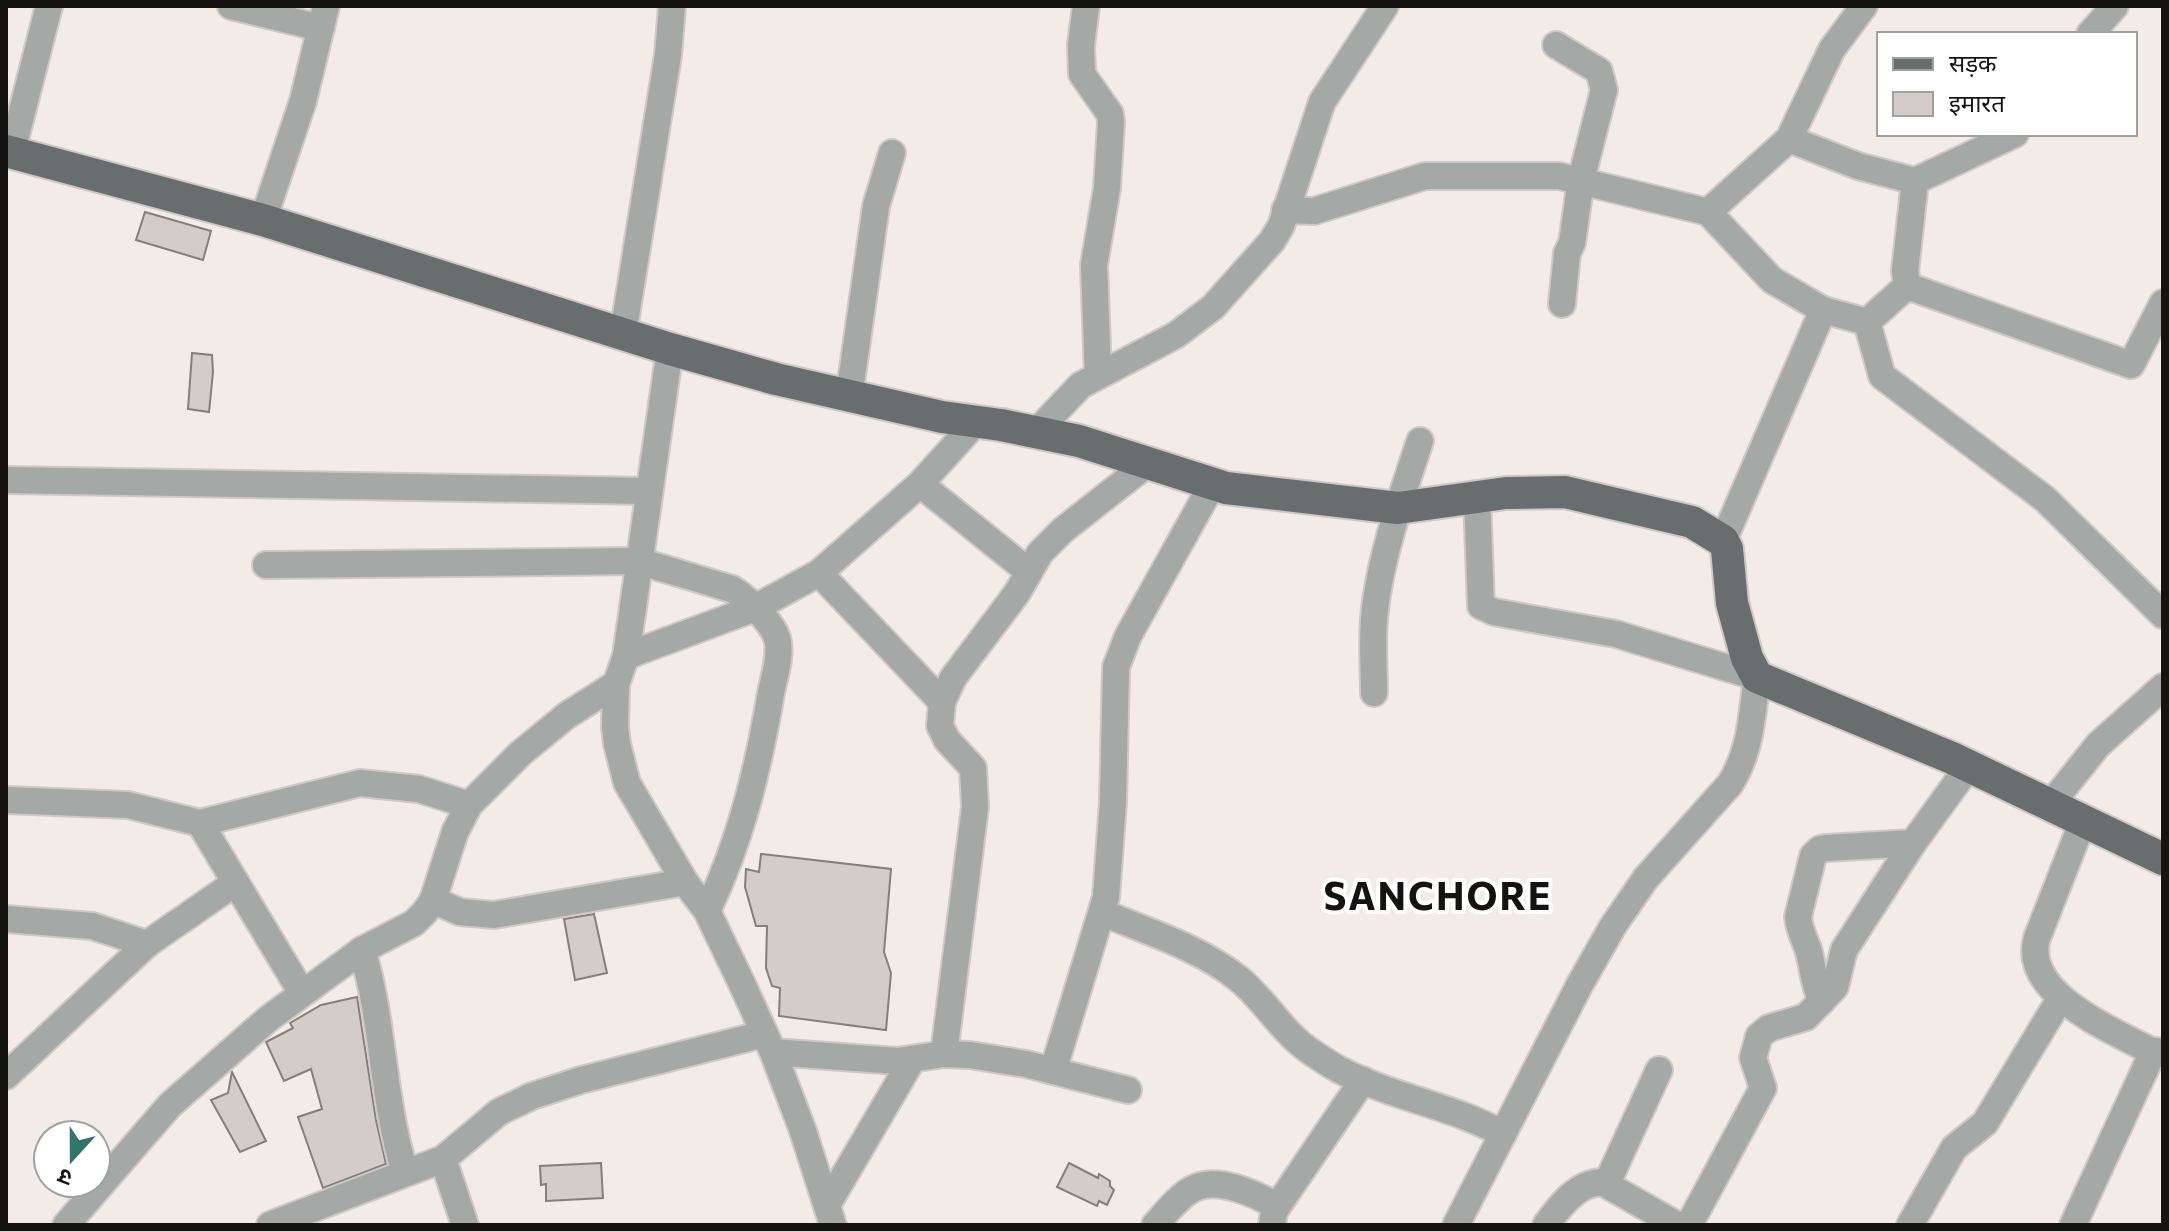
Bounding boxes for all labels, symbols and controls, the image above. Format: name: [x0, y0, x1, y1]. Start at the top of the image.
legend: [1877, 32, 2137, 136]
text: सड़क: [1949, 48, 1997, 77]
text: इमारत: [1949, 88, 2006, 117]
district label: SANCHORE: [1324, 871, 1552, 918]
north arrow: [32, 1119, 112, 1199]
text: उ: [53, 1163, 76, 1193]

